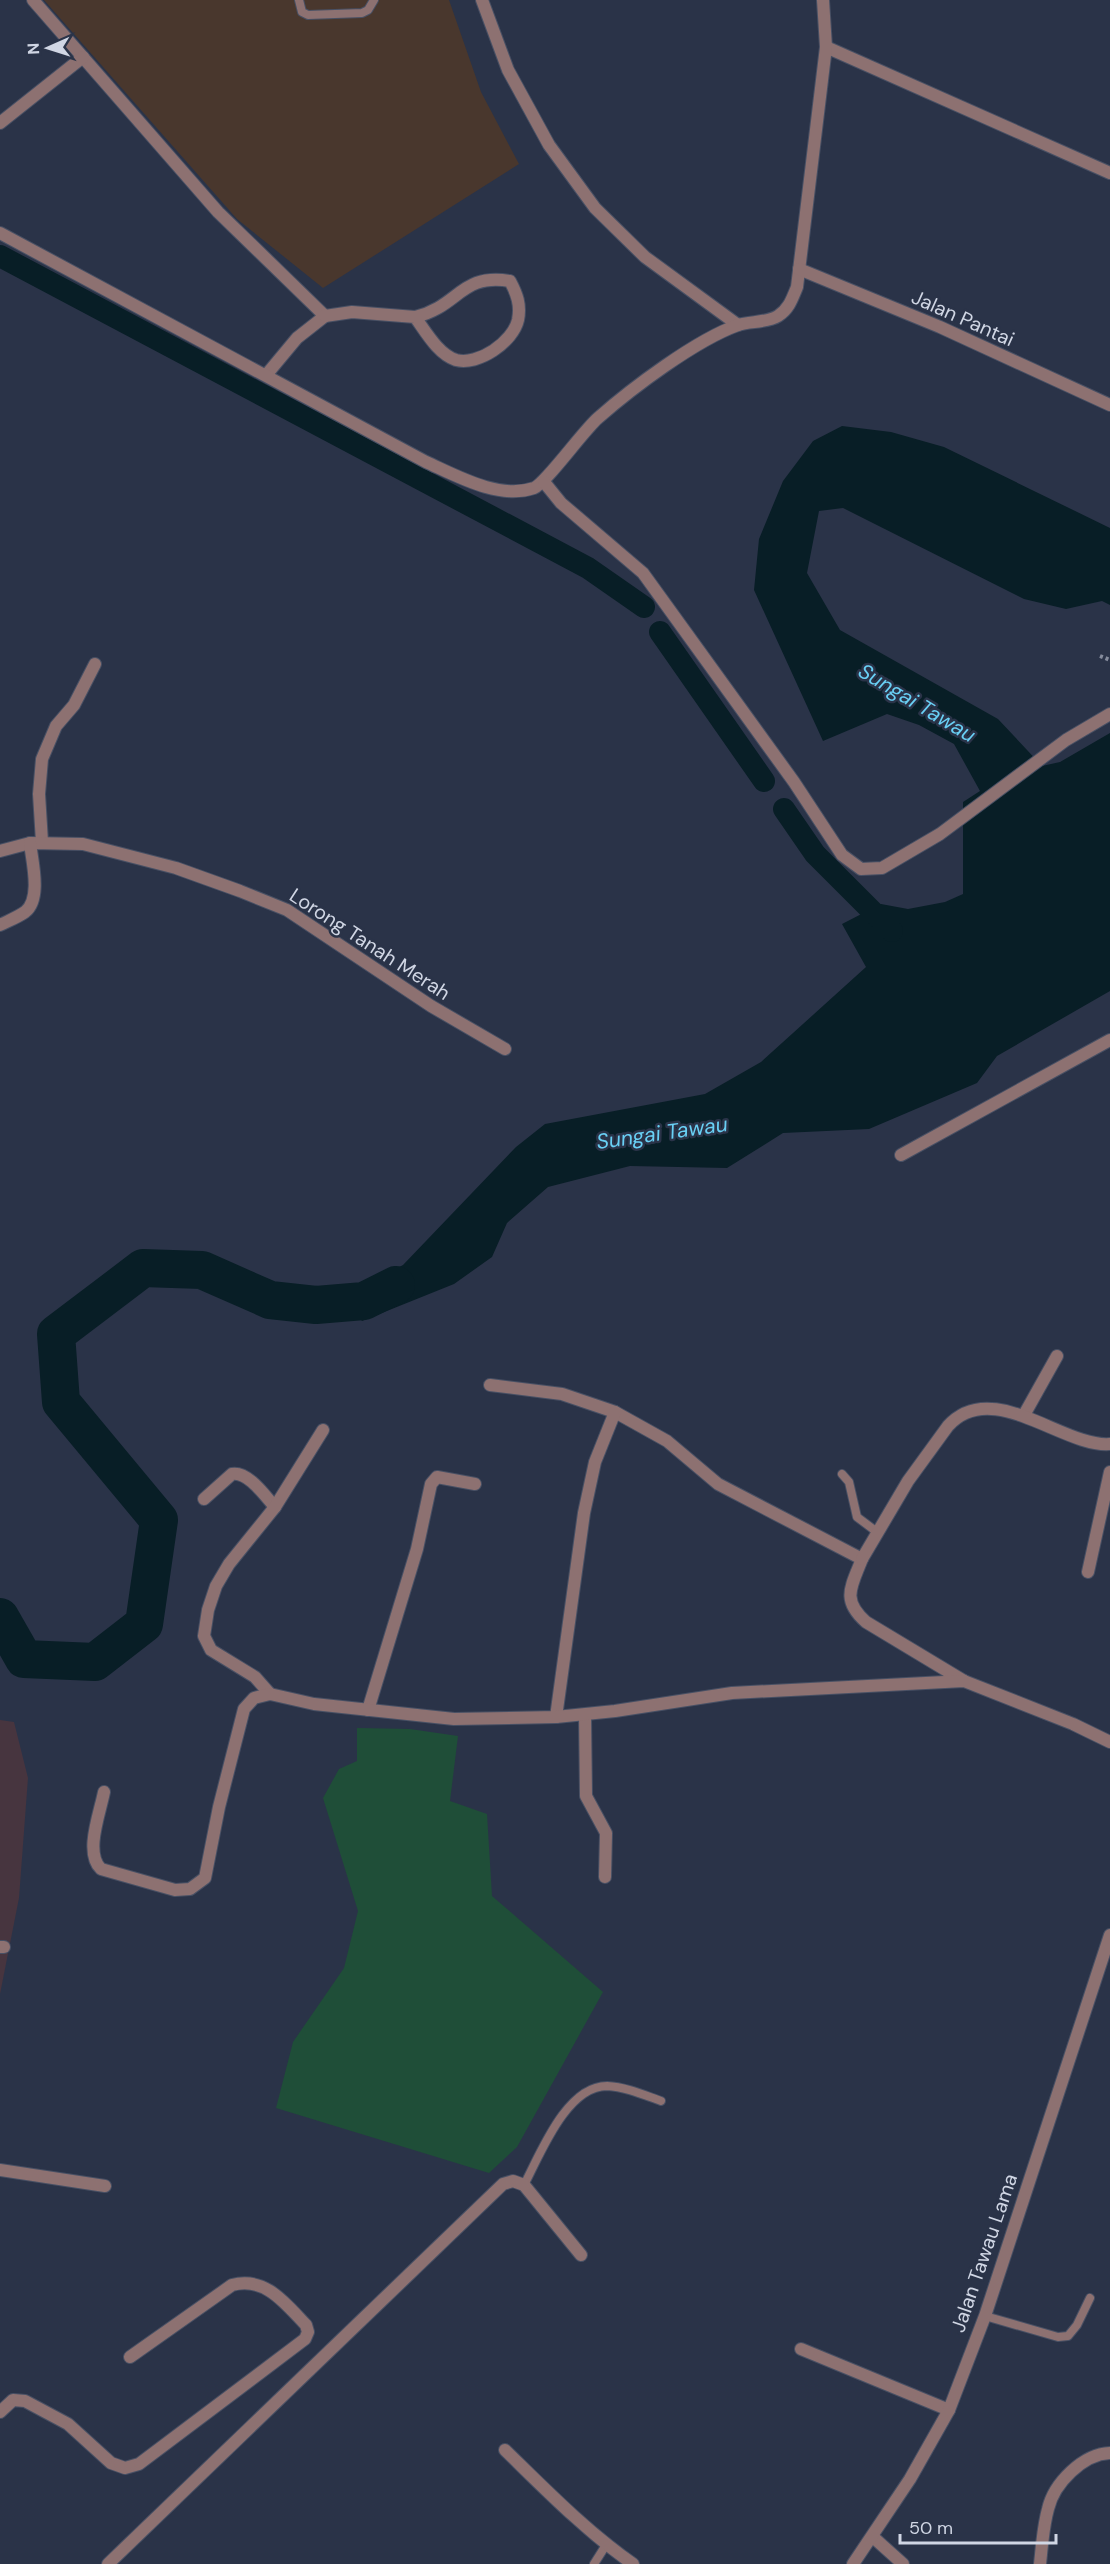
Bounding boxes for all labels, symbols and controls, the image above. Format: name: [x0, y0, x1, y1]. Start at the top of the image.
north arrow: [18, 18, 78, 78]
text: N: [23, 42, 44, 55]
street label: Jalan Pantai: [907, 284, 1019, 352]
water label: Sungai Tawau: [853, 657, 981, 749]
street label: Lorong Tanah Merah: [285, 882, 455, 1006]
water label: Sungai Tawau: [595, 1110, 729, 1156]
street label: Jalan Tawau Lama: [945, 2170, 1023, 2336]
scale bar: [900, 2507, 1056, 2545]
text: 50 m: [909, 2516, 953, 2540]

